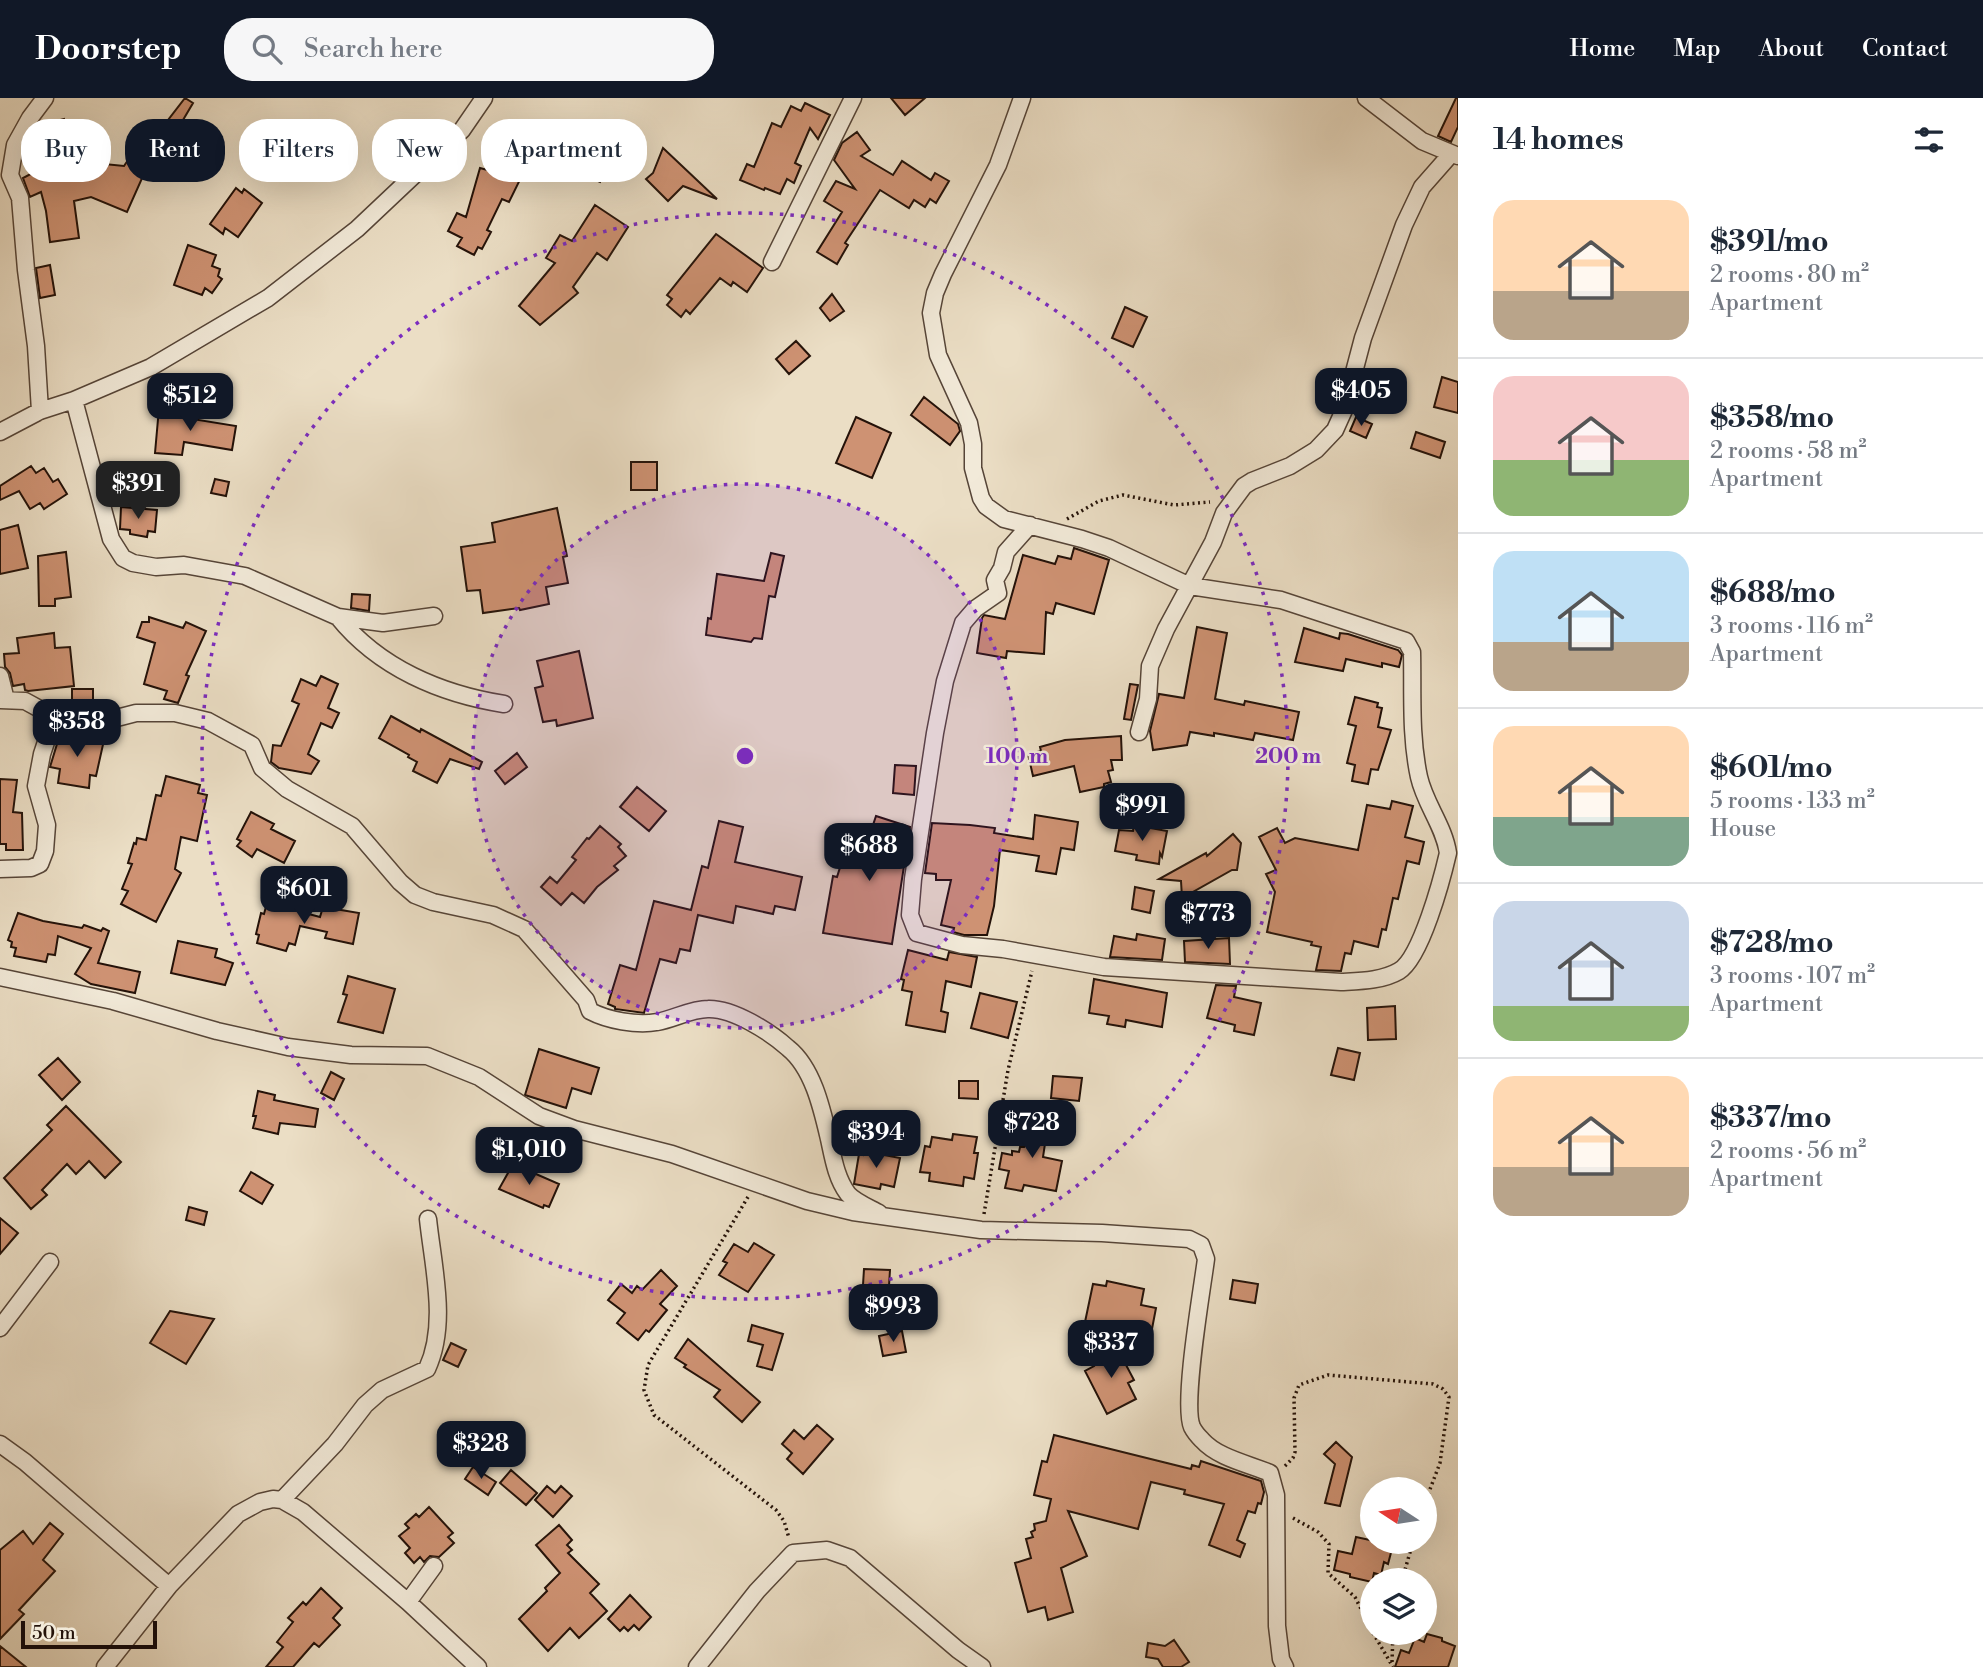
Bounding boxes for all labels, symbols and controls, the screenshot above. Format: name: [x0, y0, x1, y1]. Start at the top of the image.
search box: [224, 18, 714, 81]
text: Doorstep: [35, 29, 182, 70]
icon: search: [248, 30, 286, 68]
text: Search here: [304, 33, 443, 65]
text: Home: [1570, 34, 1635, 64]
text: Map: [1673, 34, 1721, 64]
text: About: [1759, 34, 1824, 64]
text: Contact: [1862, 34, 1948, 64]
chip: Buy: [21, 119, 111, 182]
chip: Rent: [125, 119, 225, 182]
chip: Filters: [239, 119, 358, 182]
chip: New: [372, 119, 467, 182]
chip: Apartment: [481, 119, 647, 182]
text: 14 homes: [1493, 121, 1624, 159]
icon: filters: [1910, 121, 1948, 159]
text: $391/mo: [1710, 223, 1829, 261]
icon: home: [1549, 228, 1633, 312]
text: 2 rooms · 80 m²: [1710, 261, 1869, 289]
text: Apartment: [1710, 289, 1823, 317]
pin: $405: [1320, 368, 1402, 428]
pin: $512: [149, 374, 231, 433]
text: $405: [1331, 377, 1391, 405]
text: $512: [163, 382, 217, 410]
text: $358/mo: [1710, 399, 1834, 437]
icon: home: [1549, 404, 1633, 488]
text: 2 rooms · 58 m²: [1710, 437, 1867, 465]
pin: $391: [97, 462, 179, 521]
text: Apartment: [1710, 465, 1823, 493]
text: $391: [112, 470, 164, 498]
text: $688/mo: [1710, 574, 1836, 612]
icon: home: [1549, 579, 1633, 663]
text: 3 rooms · 116 m²: [1710, 612, 1873, 640]
text: Apartment: [1710, 640, 1823, 668]
pin: $358: [36, 700, 118, 759]
text: $358: [49, 708, 105, 736]
centre of rings: [733, 744, 757, 768]
text: 100 m: [986, 744, 1048, 770]
text: 200 m: [1255, 744, 1321, 770]
text: $601/mo: [1710, 749, 1833, 787]
icon: home: [1549, 754, 1633, 838]
pin: $991: [1101, 784, 1183, 843]
text: 5 rooms · 133 m²: [1710, 787, 1875, 815]
text: $991: [1116, 792, 1168, 820]
text: House: [1710, 815, 1776, 843]
pin: $688: [828, 824, 910, 883]
text: $688: [840, 832, 898, 860]
pin: $601: [263, 866, 345, 926]
text: $601: [276, 875, 332, 903]
pin: $773: [1167, 892, 1249, 951]
text: $773: [1181, 900, 1235, 928]
text: $728/mo: [1710, 924, 1834, 962]
icon: home: [1549, 929, 1633, 1013]
text: 3 rooms · 107 m²: [1710, 962, 1875, 990]
text: Apartment: [1710, 990, 1823, 1018]
text: $337/mo: [1710, 1099, 1832, 1137]
pin: $728: [991, 1100, 1073, 1160]
icon: home: [1549, 1104, 1633, 1188]
text: $728: [1004, 1109, 1060, 1137]
pin: $394: [835, 1110, 917, 1170]
text: $394: [847, 1119, 905, 1147]
pin: $1,010: [472, 1128, 586, 1187]
text: $1,010: [491, 1136, 567, 1164]
text: 2 rooms · 56 m²: [1710, 1137, 1866, 1165]
text: Apartment: [1710, 1165, 1823, 1193]
pin: $993: [852, 1284, 934, 1344]
text: $993: [865, 1293, 921, 1321]
pin: $337: [1070, 1320, 1152, 1380]
text: $337: [1084, 1329, 1138, 1357]
pin: $328: [440, 1422, 522, 1481]
text: $328: [453, 1430, 509, 1458]
north arrow: [1360, 1477, 1437, 1554]
map controls: [1360, 1477, 1437, 1645]
button: layers: [1360, 1568, 1437, 1645]
scale bar: [21, 1618, 158, 1650]
text: 50 m: [32, 1621, 76, 1645]

